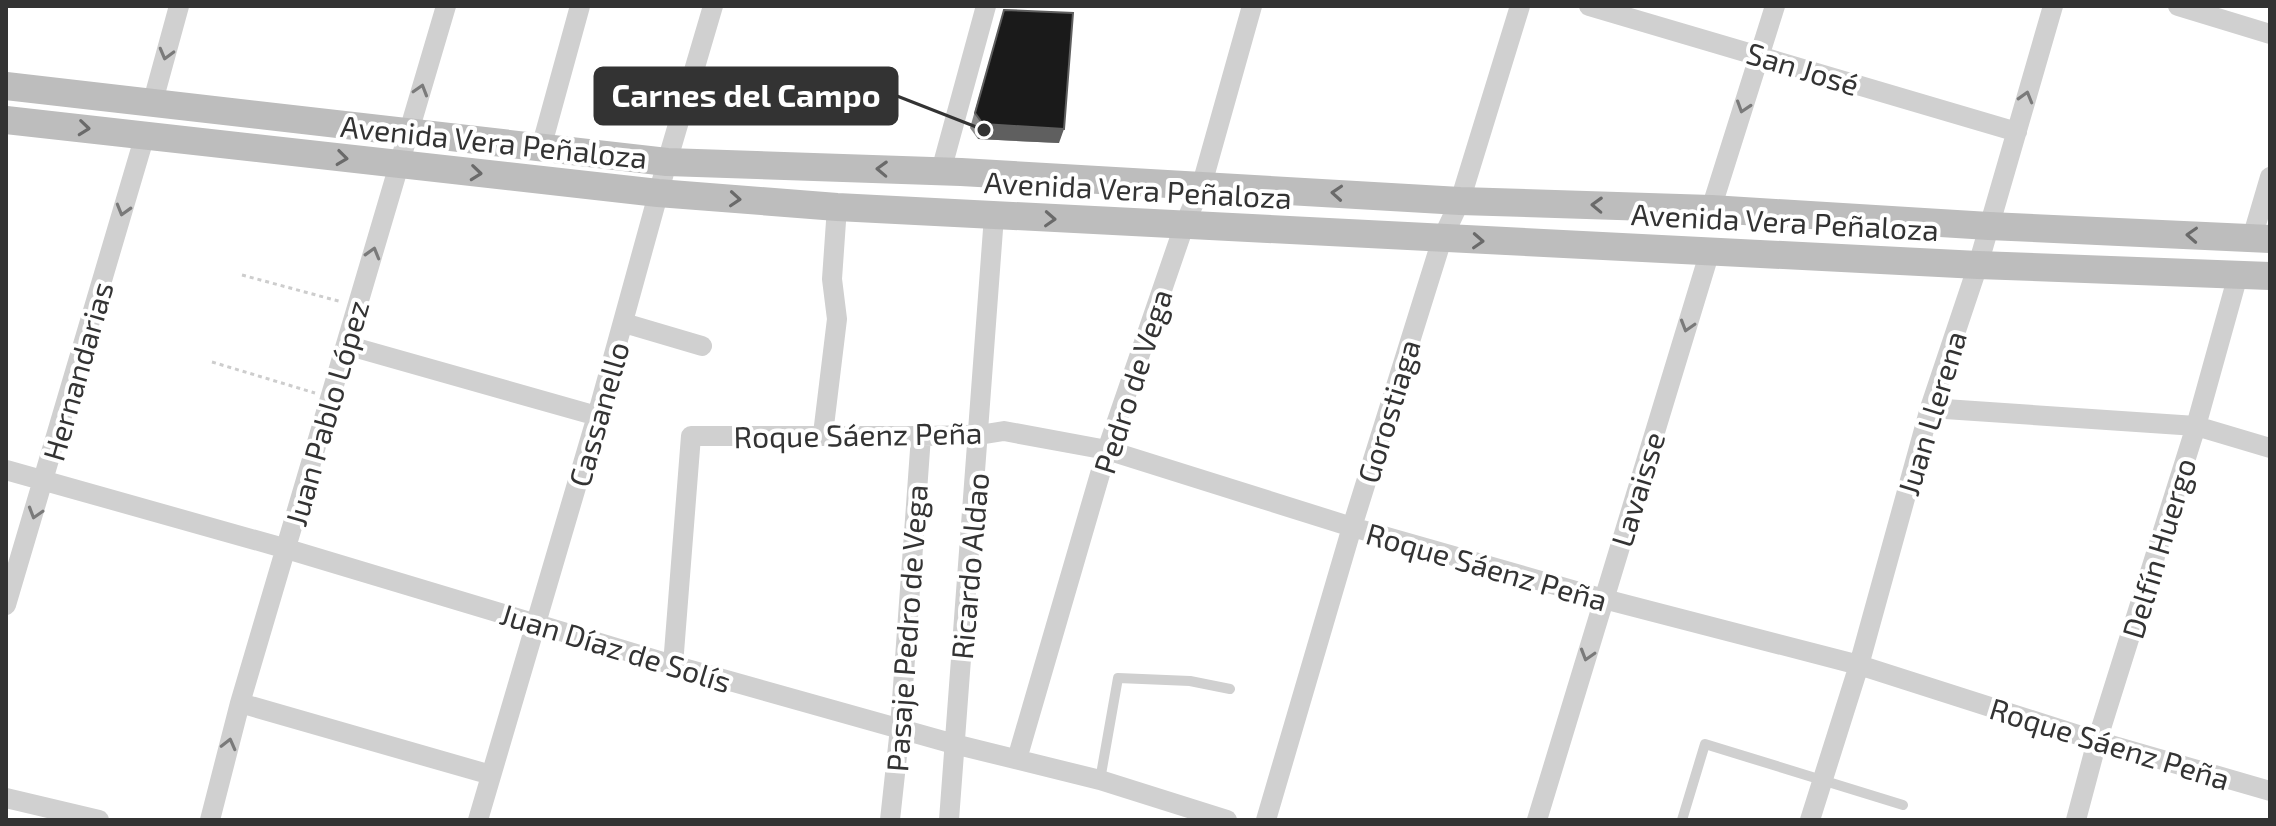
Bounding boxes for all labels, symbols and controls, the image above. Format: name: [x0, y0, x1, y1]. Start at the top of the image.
street label: San José: [1743, 34, 1863, 102]
one-way arrow: [159, 46, 175, 60]
callout: Carnes del Campo: [595, 68, 897, 124]
text: Carnes del Campo: [611, 75, 881, 113]
one-way arrow: [412, 83, 428, 97]
one-way arrow: [2017, 91, 2034, 105]
one-way arrow: [1736, 100, 1752, 114]
street label: Avenida Vera Peñaloza: [339, 107, 649, 175]
one-way arrow: [77, 120, 90, 137]
one-way arrow: [336, 149, 349, 166]
one-way arrow: [875, 161, 888, 178]
street label: Avenida Vera Peñaloza: [983, 163, 1293, 215]
one-way arrow: [469, 164, 483, 181]
one-way arrow: [1330, 185, 1343, 202]
one-way arrow: [729, 190, 742, 207]
street label: Avenida Vera Peñaloza: [1630, 195, 1940, 247]
one-way arrow: [1590, 196, 1603, 214]
one-way arrow: [116, 202, 132, 216]
one-way arrow: [1044, 210, 1057, 227]
one-way arrow: [2185, 227, 2198, 244]
one-way arrow: [1472, 232, 1485, 249]
one-way arrow: [364, 247, 380, 260]
street label: Hernandarias: [34, 277, 120, 465]
street label: Pedro de Vega: [1085, 284, 1179, 478]
street label: Juan Pablo López: [277, 296, 375, 530]
one-way arrow: [1681, 318, 1697, 332]
street label: Juan Llerena: [1889, 326, 1973, 500]
street label: Gorostiaga: [1349, 335, 1427, 487]
street label: Cassanello: [560, 337, 636, 491]
street label: Roque Sáenz Peña: [733, 414, 983, 454]
street label: Lavaisse: [1603, 427, 1671, 551]
street label: Delfín Huergo: [2114, 453, 2202, 643]
street label: Ricardo Aldao: [943, 471, 995, 661]
street label: Pasaje Pedro de Vega: [878, 483, 934, 773]
one-way arrow: [28, 506, 44, 519]
street label: Roque Sáenz Peña: [1362, 514, 1612, 618]
street label: Juan Díaz de Solís: [496, 595, 736, 699]
one-way arrow: [1580, 647, 1596, 661]
street label: Roque Sáenz Peña: [1986, 689, 2234, 797]
one-way arrow: [220, 738, 237, 752]

